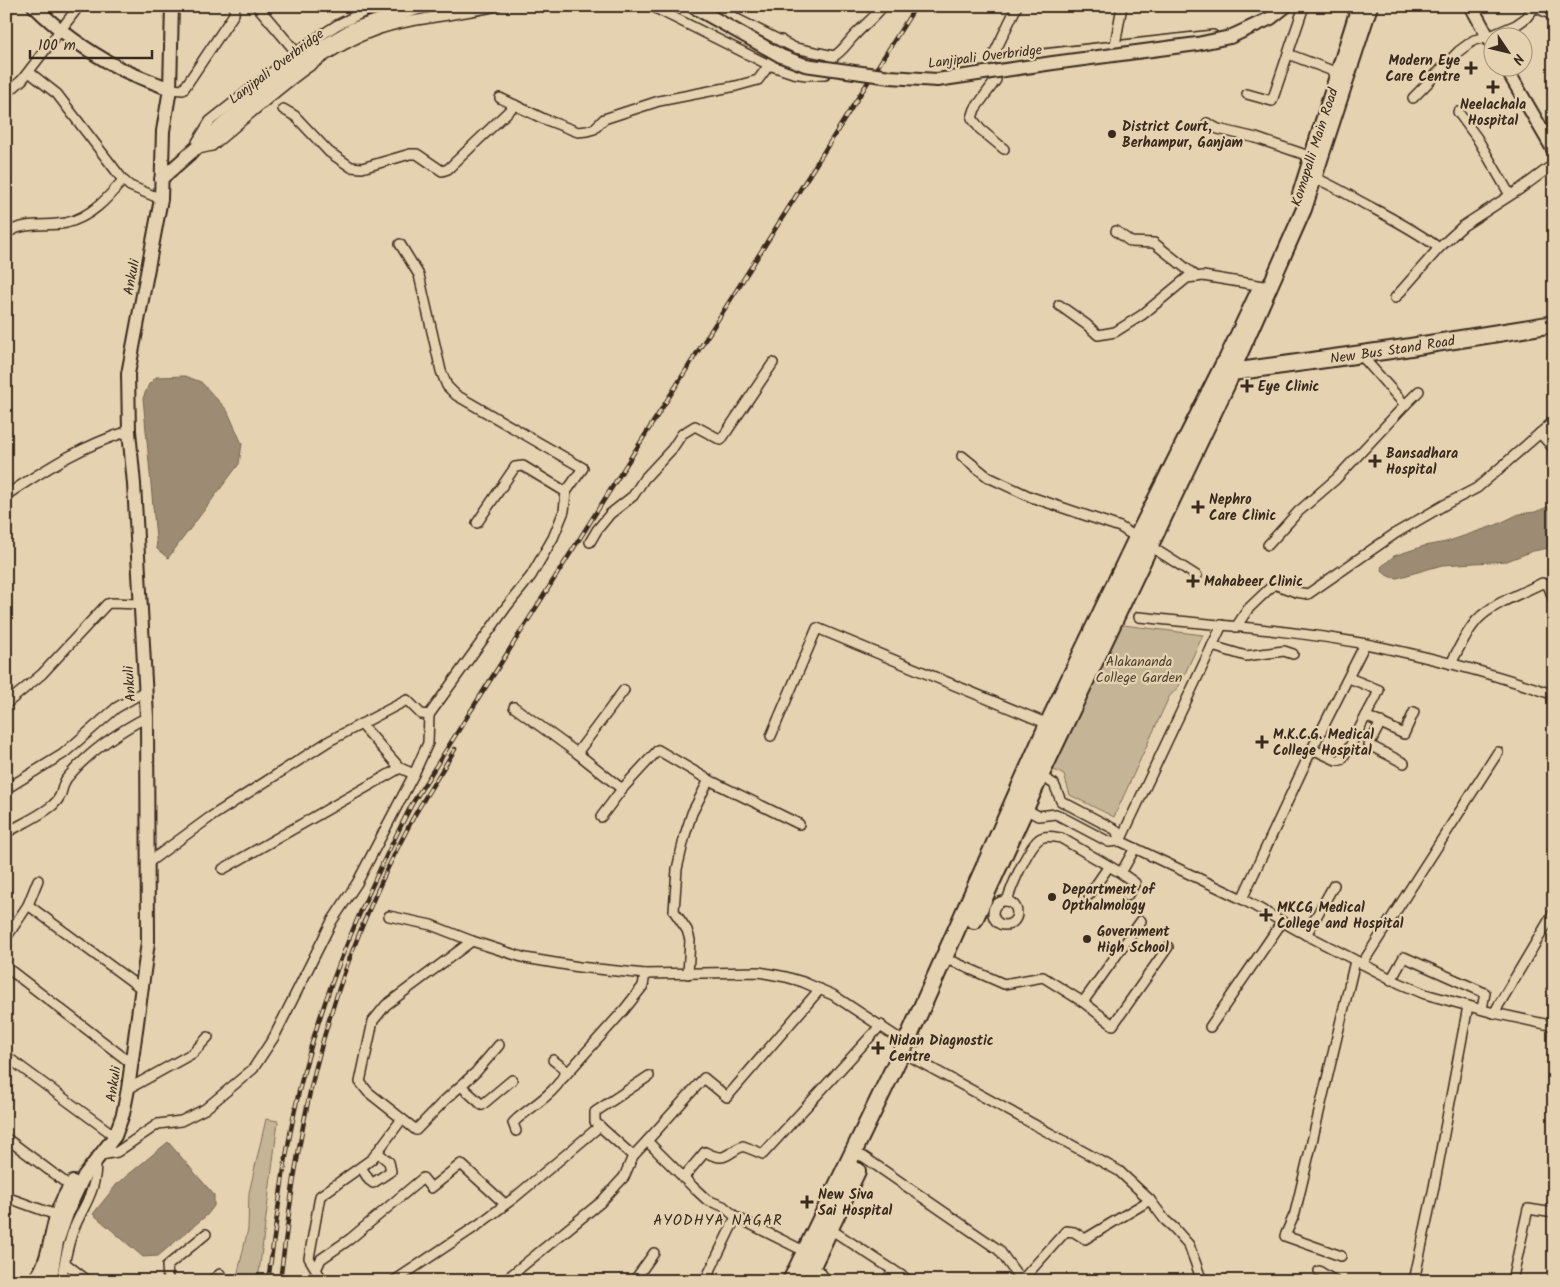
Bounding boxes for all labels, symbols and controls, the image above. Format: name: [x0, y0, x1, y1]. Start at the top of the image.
street label: Lanjipali Overbridge: [224, 23, 330, 110]
scale bar: [30, 28, 152, 60]
north arrow: [1482, 28, 1532, 78]
text: 100 m: [38, 34, 76, 58]
street label: Lanjipali Overbridge: [927, 39, 1044, 75]
text: N: [1506, 49, 1529, 69]
place label: Modern Eye Care Centre: [1385, 50, 1460, 88]
marker: Modern Eye Care Centre: [1464, 61, 1478, 75]
marker: Neelachala Hospital: [1486, 80, 1500, 94]
street label: Komapalli Main Road: [1285, 84, 1345, 209]
place label: Neelachala Hospital: [1460, 94, 1526, 132]
place label: District Court, Berhampur, Ganjam: [1122, 116, 1244, 154]
marker: District Court, Berhampur, Ganjam: [1106, 128, 1118, 140]
street label: Ankuli: [118, 257, 146, 297]
street label: New Bus Stand Road: [1329, 330, 1457, 370]
place label: Eye Clinic: [1258, 376, 1320, 398]
marker: Eye Clinic: [1240, 379, 1254, 393]
place label: Bansadhara Hospital: [1386, 443, 1458, 481]
marker: Bansadhara Hospital: [1368, 454, 1382, 468]
place label: Nephro Care Clinic: [1209, 489, 1276, 527]
marker: Nephro Care Clinic: [1191, 500, 1205, 514]
place label: Mahabeer Clinic: [1204, 571, 1303, 593]
marker: Mahabeer Clinic: [1186, 574, 1200, 588]
park label: Alakananda College Garden: [1096, 651, 1182, 689]
street label: Ankuli: [118, 665, 142, 703]
place label: M.K.C.G. Medical College Hospital: [1273, 724, 1374, 762]
marker: M.K.C.G. Medical College Hospital: [1255, 735, 1269, 749]
place label: Department of Opthalmology: [1062, 879, 1156, 917]
marker: Department of Opthalmology: [1046, 891, 1058, 903]
place label: MKCG Medical College and Hospital: [1277, 897, 1404, 935]
marker: MKCG Medical College and Hospital: [1259, 908, 1273, 922]
place label: Government High School: [1097, 921, 1170, 959]
marker: Government High School: [1081, 933, 1093, 945]
place label: Nidan Diagnostic Centre: [889, 1030, 994, 1068]
marker: Nidan Diagnostic Centre: [871, 1041, 885, 1055]
street label: Ankuli: [100, 1064, 128, 1104]
place label: New Siva Sai Hospital: [818, 1184, 893, 1222]
marker: New Siva Sai Hospital: [800, 1195, 814, 1209]
district label: AYODHYA NAGAR: [653, 1209, 783, 1233]

